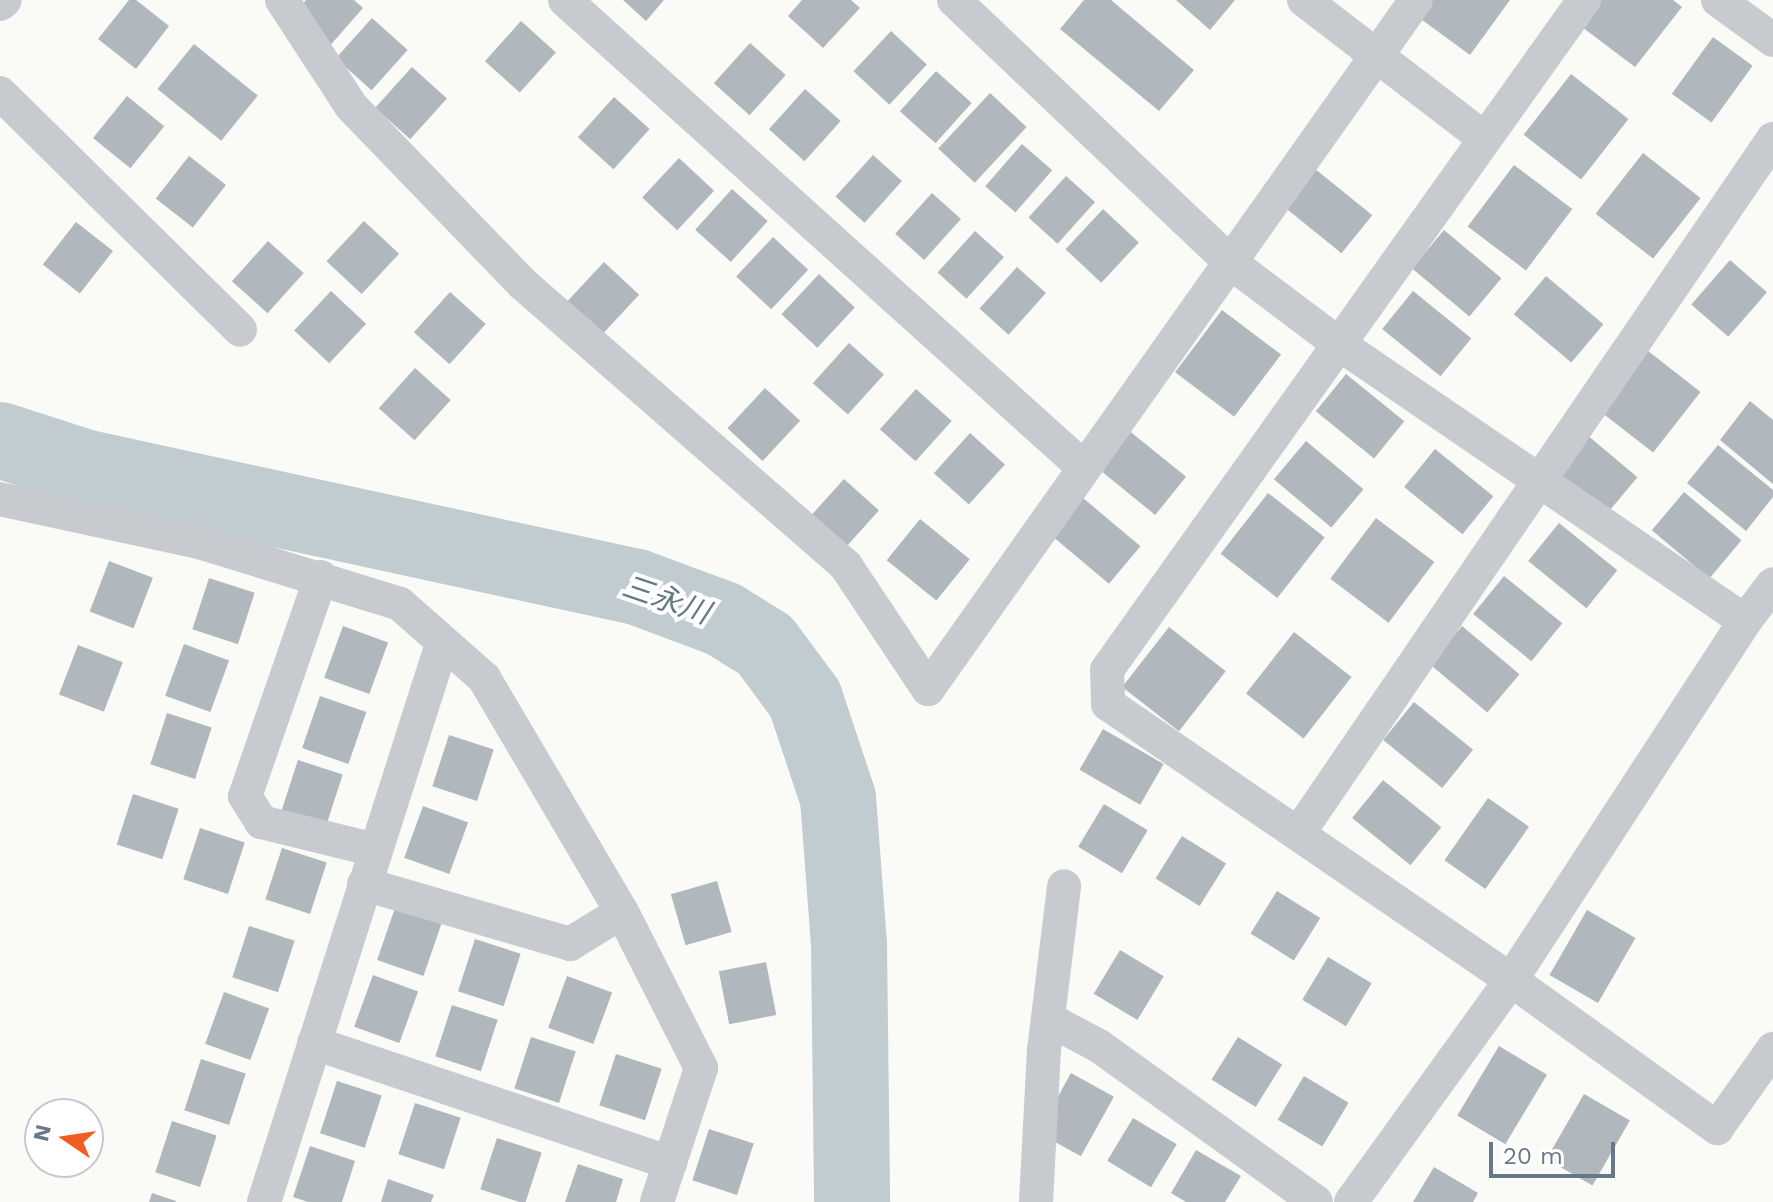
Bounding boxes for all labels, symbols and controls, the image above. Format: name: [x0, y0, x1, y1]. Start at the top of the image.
water label: 三永川: [618, 568, 714, 632]
north arrow: [24, 1098, 104, 1178]
text: N: [28, 1122, 56, 1144]
scale bar: [1493, 1126, 1619, 1176]
text: 20 m: [1503, 1142, 1563, 1170]

